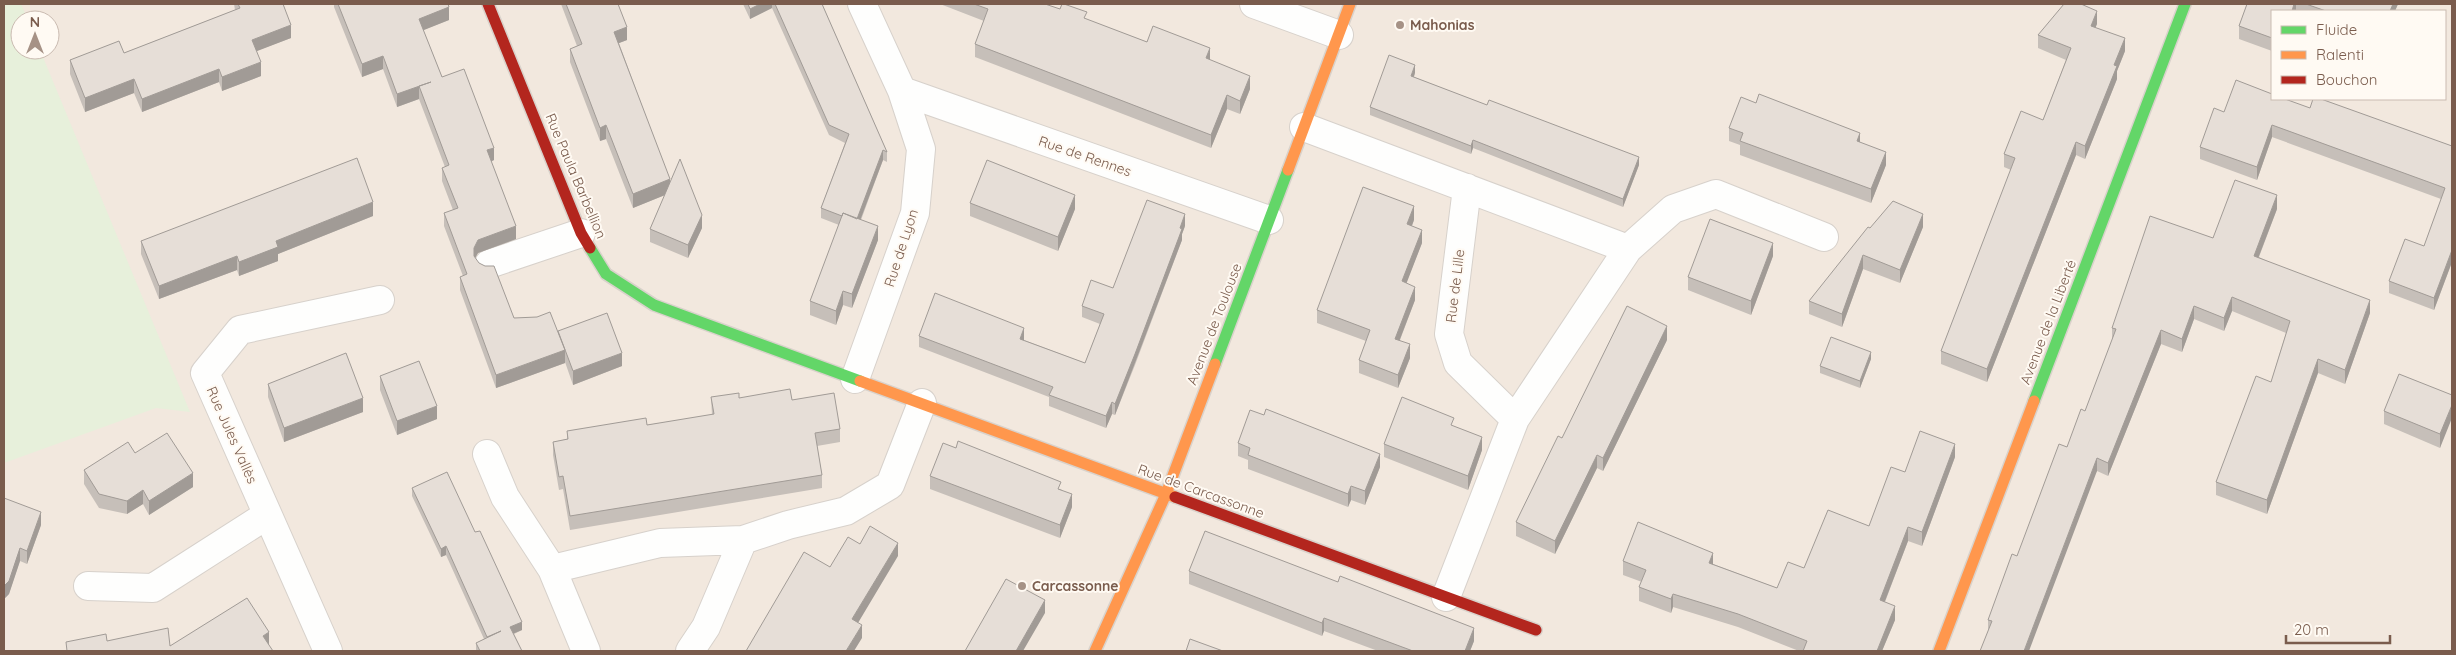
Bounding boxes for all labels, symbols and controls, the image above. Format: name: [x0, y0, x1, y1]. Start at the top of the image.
north arrow: [10, 10, 60, 60]
legend: [2271, 10, 2446, 100]
text: N: [30, 13, 40, 31]
place label: Mahonias: [1410, 16, 1475, 34]
marker: Mahonias: [1394, 19, 1406, 31]
text: Fluide: [2316, 20, 2357, 39]
text: Ralenti: [2316, 45, 2364, 64]
text: Bouchon: [2316, 70, 2377, 89]
street label: Rue Paula Barbellion: [541, 111, 611, 241]
street label: Rue de Rennes: [1036, 132, 1134, 180]
street label: Rue de Lyon: [880, 207, 922, 289]
street label: Rue de Lille: [1442, 248, 1468, 324]
street label: Avenue de la Liberté: [2016, 257, 2080, 387]
street label: Avenue de Toulouse: [1182, 260, 1246, 387]
street label: Rue Jules Vallès: [202, 384, 262, 486]
street label: Rue de Carcassonne: [1135, 460, 1267, 522]
place label: Carcassonne: [1032, 577, 1119, 595]
marker: Carcassonne: [1016, 580, 1028, 592]
scale bar: [2286, 612, 2390, 644]
text: 20 m: [2294, 620, 2329, 639]

